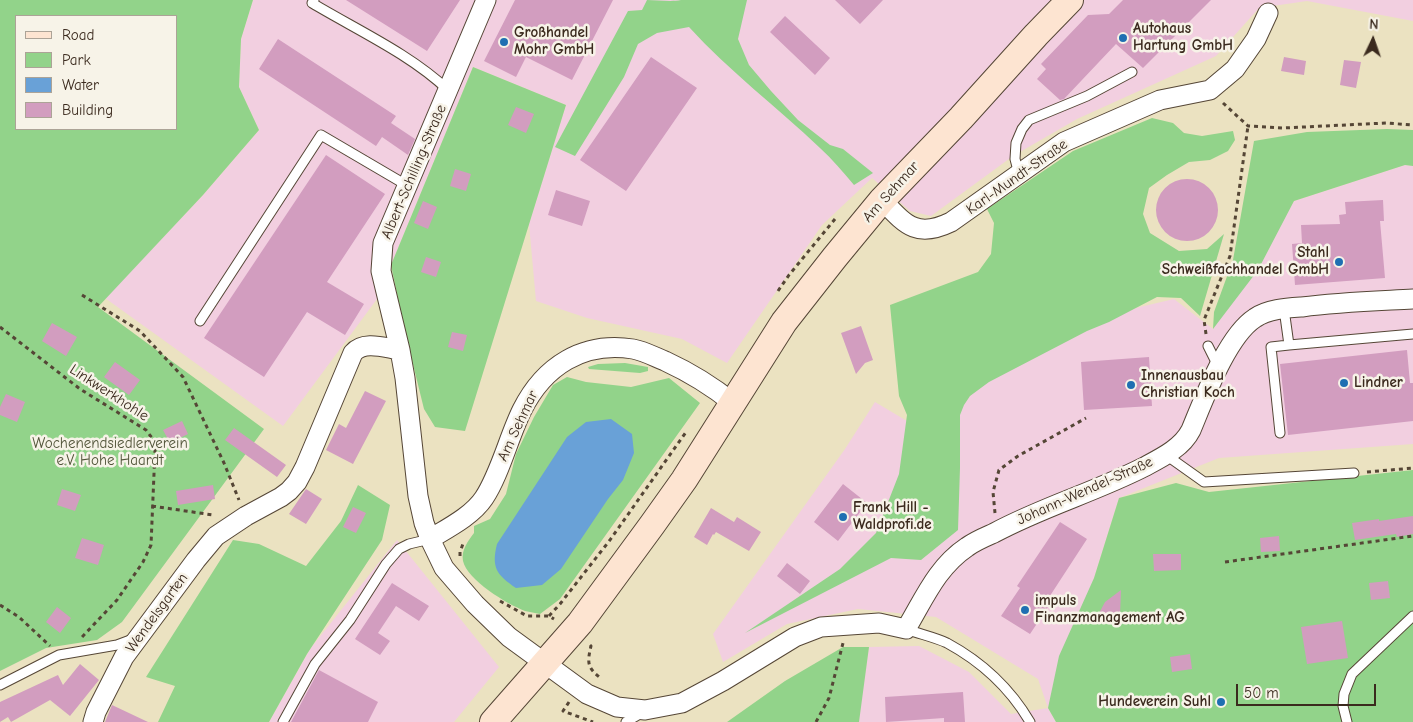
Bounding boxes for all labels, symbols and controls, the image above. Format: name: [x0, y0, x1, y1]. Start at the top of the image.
legend: [15, 15, 178, 130]
north arrow: [1348, 15, 1398, 65]
text: N: [1369, 16, 1379, 33]
place label: Autohaus Hartung GmbH: [1133, 20, 1233, 55]
place label: Großhandel Mohr GmbH: [514, 24, 594, 59]
text: Road: [62, 26, 94, 44]
marker: Autohaus Hartung GmbH: [1117, 32, 1129, 44]
marker: Großhandel Mohr GmbH: [498, 36, 510, 48]
text: Park: [62, 51, 91, 69]
text: Water: [62, 76, 99, 94]
text: Building: [62, 101, 113, 119]
street label: Albert-Schilling-Straße: [378, 102, 450, 242]
street label: Karl-Mundt-Straße: [963, 135, 1071, 219]
street label: Am Sehmar: [859, 158, 923, 226]
place label: Stahl Schweißfachhandel GmbH: [1162, 244, 1329, 279]
marker: Stahl Schweißfachhandel GmbH: [1333, 256, 1345, 268]
street label: Linkwerkhohle: [66, 361, 152, 425]
place label: Innenausbau Christian Koch: [1141, 367, 1235, 402]
place label: Lindner: [1354, 374, 1403, 392]
marker: Lindner: [1338, 377, 1350, 389]
marker: Innenausbau Christian Koch: [1125, 379, 1137, 391]
street label: Am Sehmar: [494, 388, 542, 464]
park label: Wochenendsiedlerverein e.V. Hohe Haardt: [32, 435, 188, 470]
street label: Johann-Wendel-Straße: [1014, 453, 1156, 529]
place label: Frank Hill - Waldprofi.de: [853, 499, 932, 534]
marker: Frank Hill - Waldprofi.de: [837, 511, 849, 523]
street label: Wendelsgarten: [122, 570, 192, 656]
place label: impuls Finanzmanagement AG: [1035, 592, 1185, 627]
marker: impuls Finanzmanagement AG: [1019, 604, 1031, 616]
scale bar: [1238, 674, 1378, 706]
text: 50 m: [1244, 684, 1279, 702]
place label: Hundeverein Suhl: [1098, 693, 1211, 711]
marker: Hundeverein Suhl: [1215, 696, 1227, 708]

